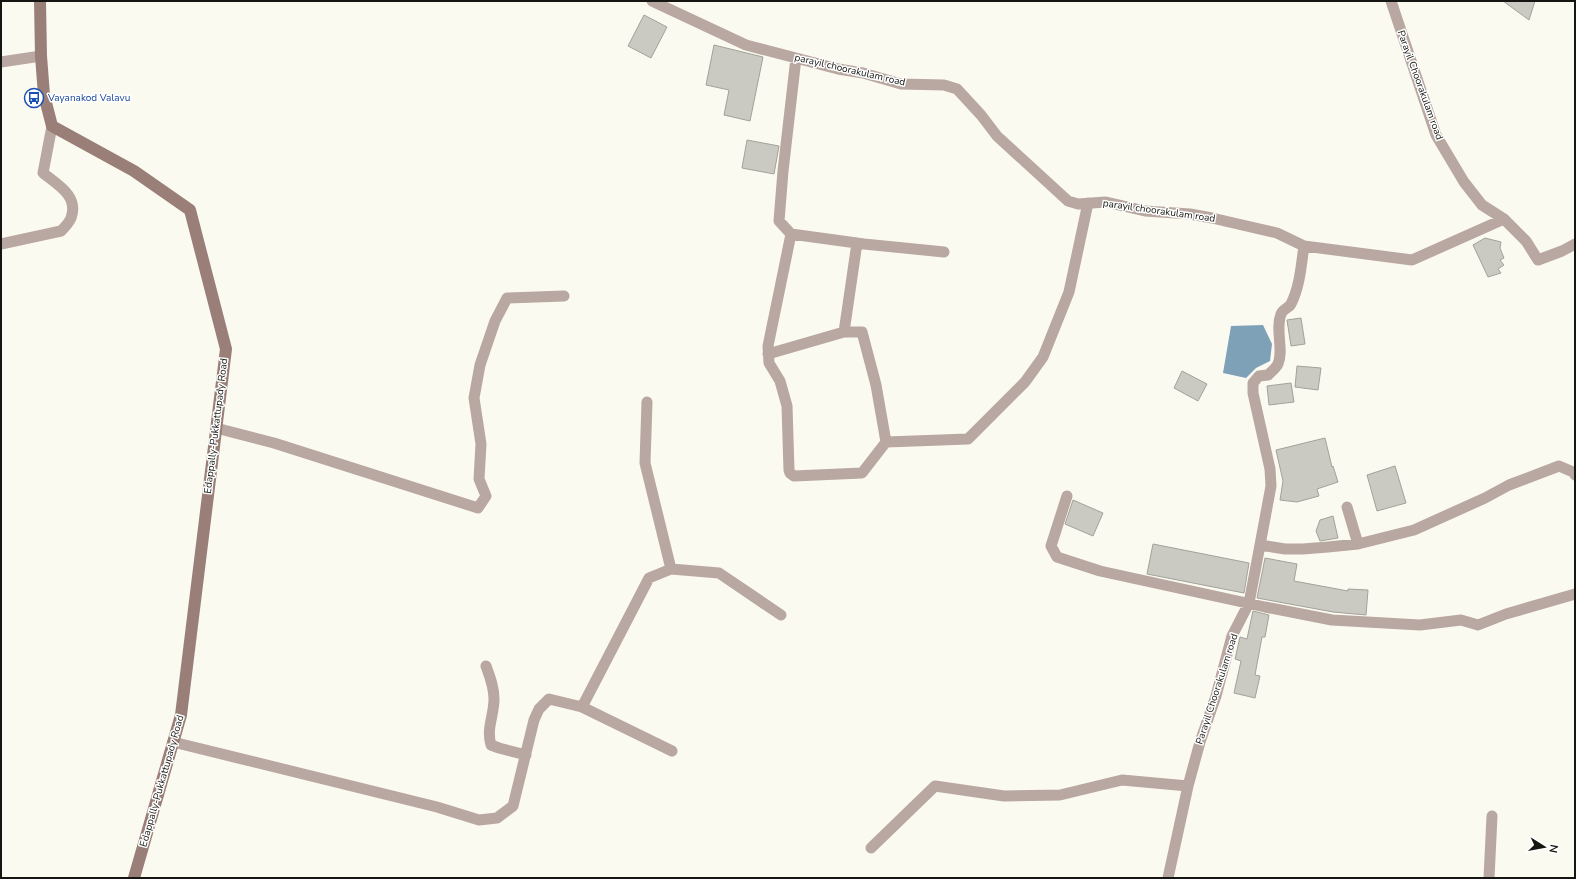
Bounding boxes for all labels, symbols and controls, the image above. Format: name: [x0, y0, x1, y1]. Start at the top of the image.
street label: Parayil Choorakulam road: [1394, 28, 1446, 142]
street label: parayil choorakulam road: [793, 50, 907, 90]
bus stop icon: Vayanakod Valavu: [23, 87, 45, 109]
place label: Vayanakod Valavu: [47, 91, 130, 105]
street label: parayil choorakulam road: [1102, 196, 1216, 226]
street label: Edappally-Pukkattupady Road: [201, 357, 231, 495]
street label: Parayil Choorakulam road: [1192, 632, 1242, 746]
street label: Edappally-Pukkattupady Road: [136, 713, 188, 848]
north arrow: [1524, 827, 1564, 867]
text: N: [1545, 843, 1561, 854]

